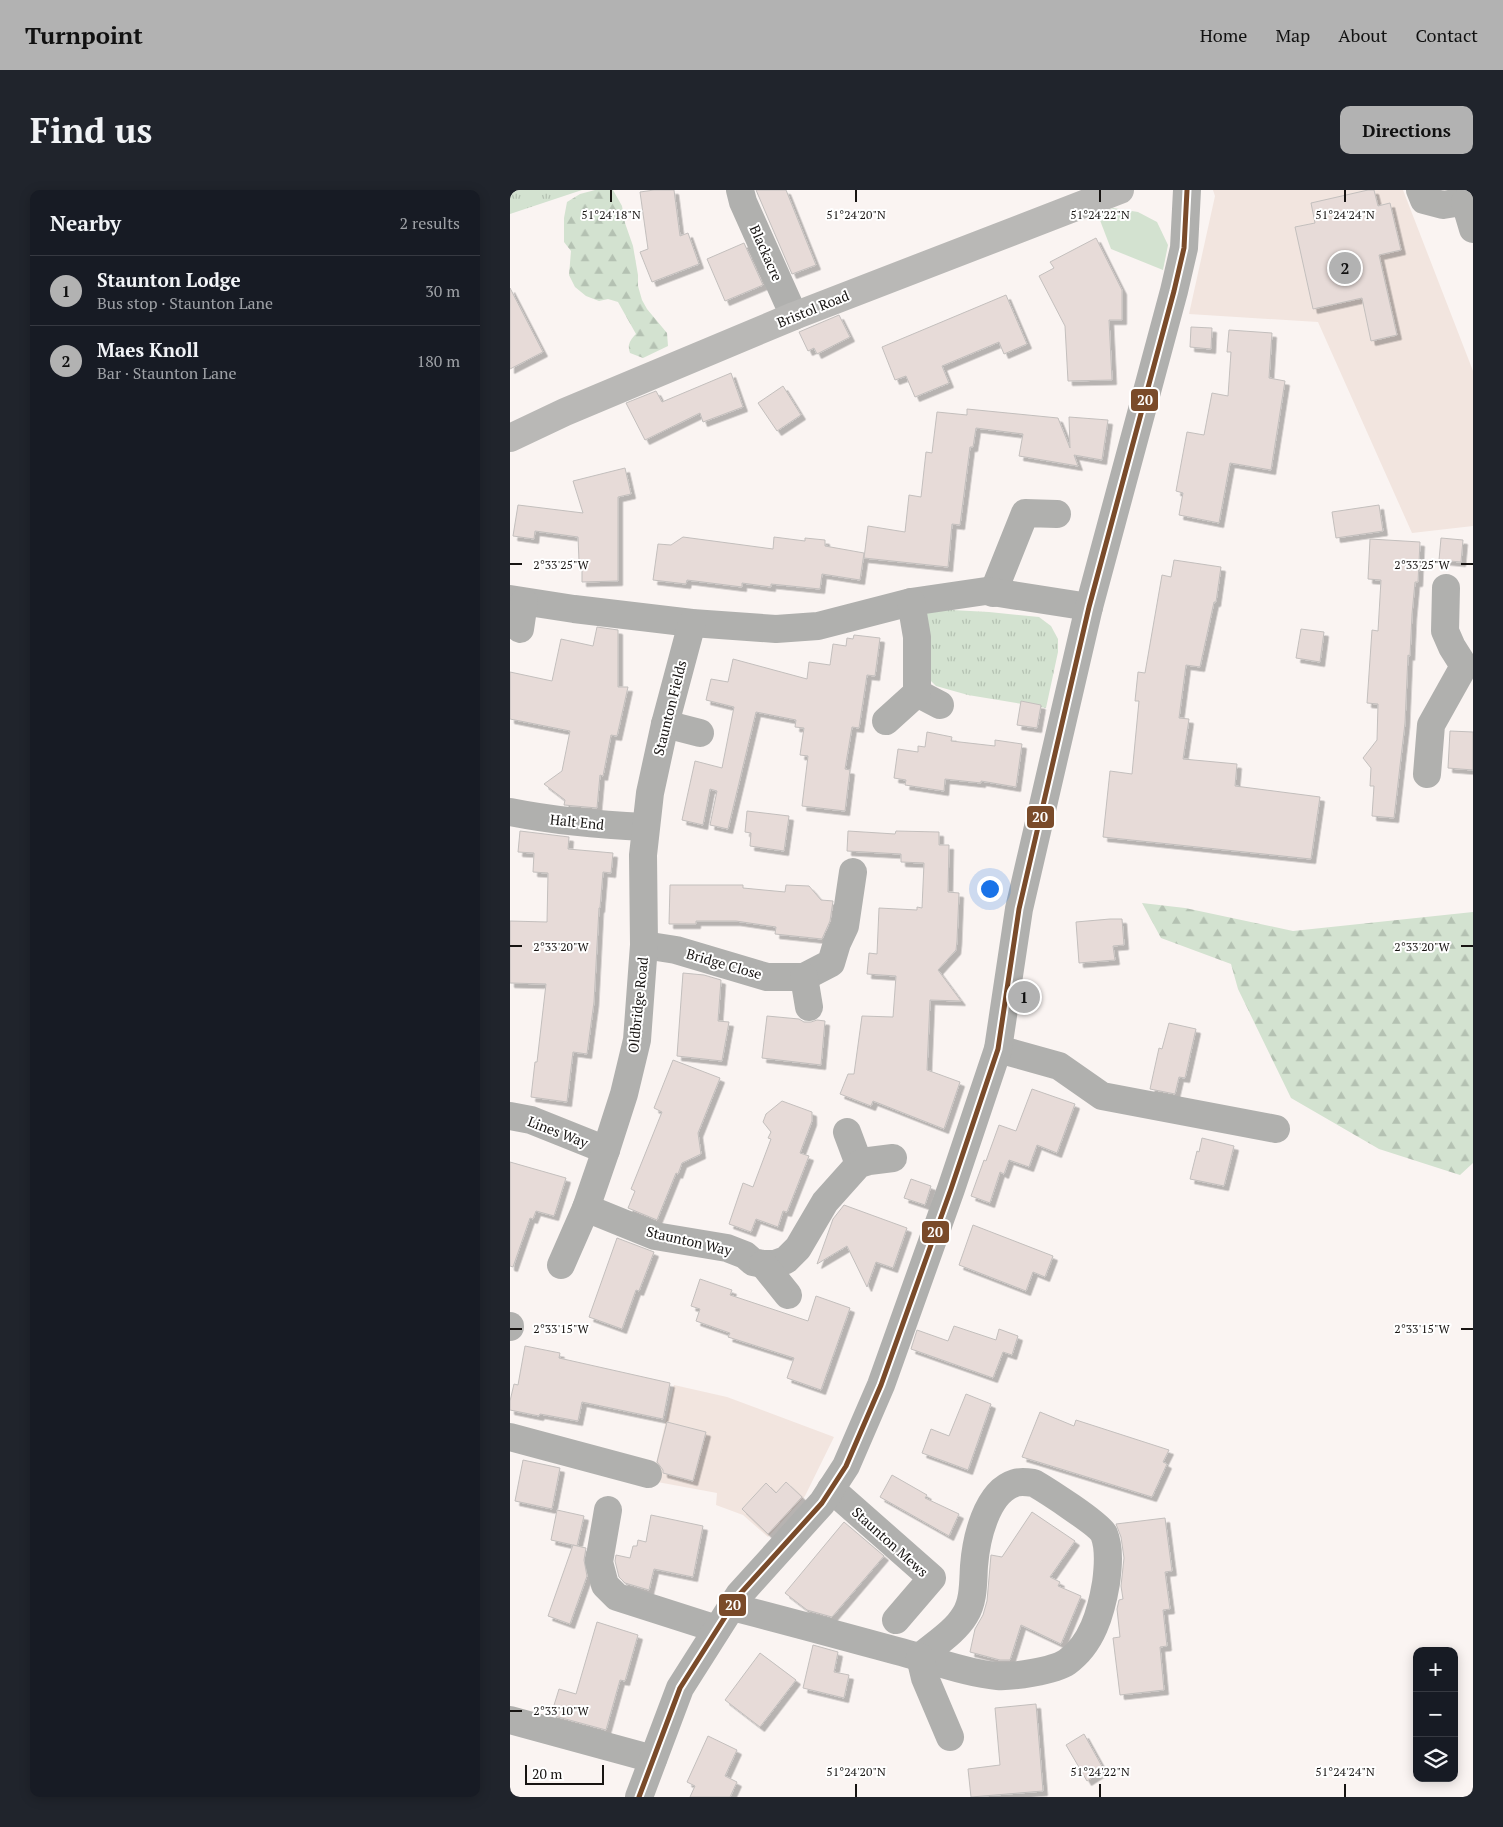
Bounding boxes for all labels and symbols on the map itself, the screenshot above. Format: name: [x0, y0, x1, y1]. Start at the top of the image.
text: 51°24'18"N: [581, 207, 641, 222]
text: 51°24'20"N: [826, 207, 886, 222]
text: 51°24'22"N: [1070, 207, 1130, 222]
text: 51°24'24"N: [1315, 207, 1375, 222]
street label: Blackacre: [746, 222, 787, 284]
pin: 2: [1329, 249, 1361, 287]
street label: Bristol Road: [774, 285, 852, 332]
line badge: 20: [1130, 388, 1159, 412]
text: 20: [1137, 390, 1153, 409]
text: 2°33'25"W: [533, 557, 590, 572]
text: 2°33'25"W: [1394, 557, 1451, 572]
street label: Staunton Fields: [648, 658, 691, 758]
line badge: 20: [1026, 805, 1055, 829]
text: 20: [1032, 807, 1048, 826]
street label: Halt End: [549, 809, 605, 834]
your location: [977, 876, 1003, 902]
text: 2°33'20"W: [533, 939, 590, 954]
text: 2°33'20"W: [1394, 939, 1451, 954]
street label: Bridge Close: [684, 944, 764, 983]
street label: Oldbridge Road: [623, 956, 652, 1054]
pin: 1: [1008, 978, 1040, 1016]
street label: Lines Way: [525, 1111, 592, 1152]
line badge: 20: [921, 1220, 950, 1244]
street label: Staunton Way: [645, 1221, 735, 1260]
text: 20: [927, 1222, 943, 1241]
text: 2°33'15"W: [533, 1321, 590, 1336]
text: 2°33'15"W: [1394, 1321, 1451, 1336]
street label: Staunton Mews: [848, 1502, 932, 1581]
line badge: 20: [718, 1593, 747, 1617]
text: 20: [725, 1595, 741, 1614]
text: 2°33'10"W: [533, 1703, 590, 1718]
scale bar: [525, 1762, 604, 1785]
text: 51°24'20"N: [826, 1764, 886, 1779]
text: 51°24'22"N: [1070, 1764, 1130, 1779]
text: 51°24'24"N: [1315, 1764, 1375, 1779]

